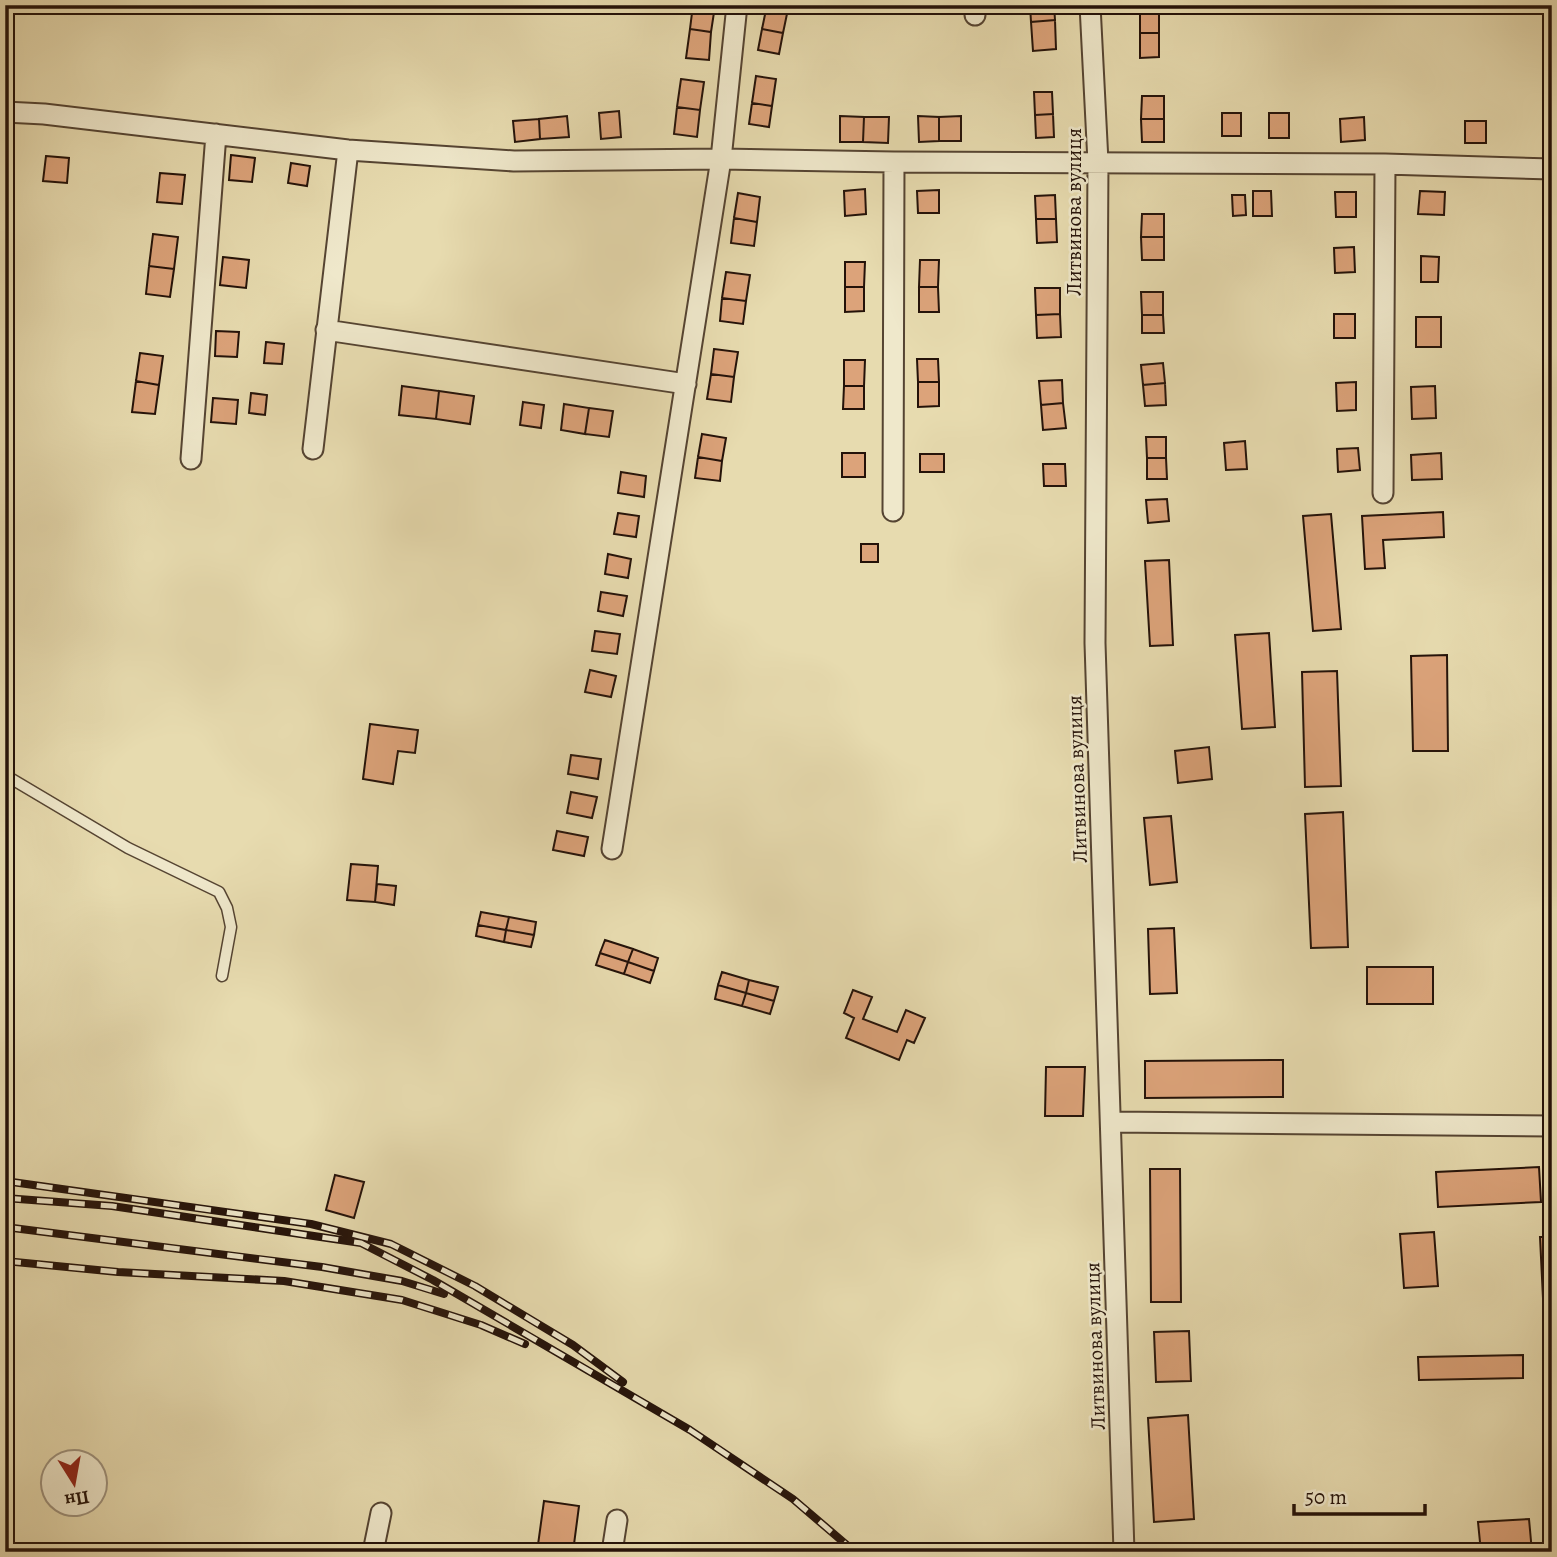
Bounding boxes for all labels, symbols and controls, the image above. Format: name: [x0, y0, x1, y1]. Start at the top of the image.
street label: Литвинова вулиця: [1060, 128, 1088, 296]
street label: Литвинова вулиця: [1060, 695, 1094, 863]
street label: Литвинова вулиця: [1078, 1262, 1112, 1430]
north arrow: [38, 1448, 108, 1518]
scale bar: [1294, 1473, 1426, 1517]
text: 50 m: [1305, 1483, 1347, 1511]
text: Пн: [62, 1484, 92, 1514]

